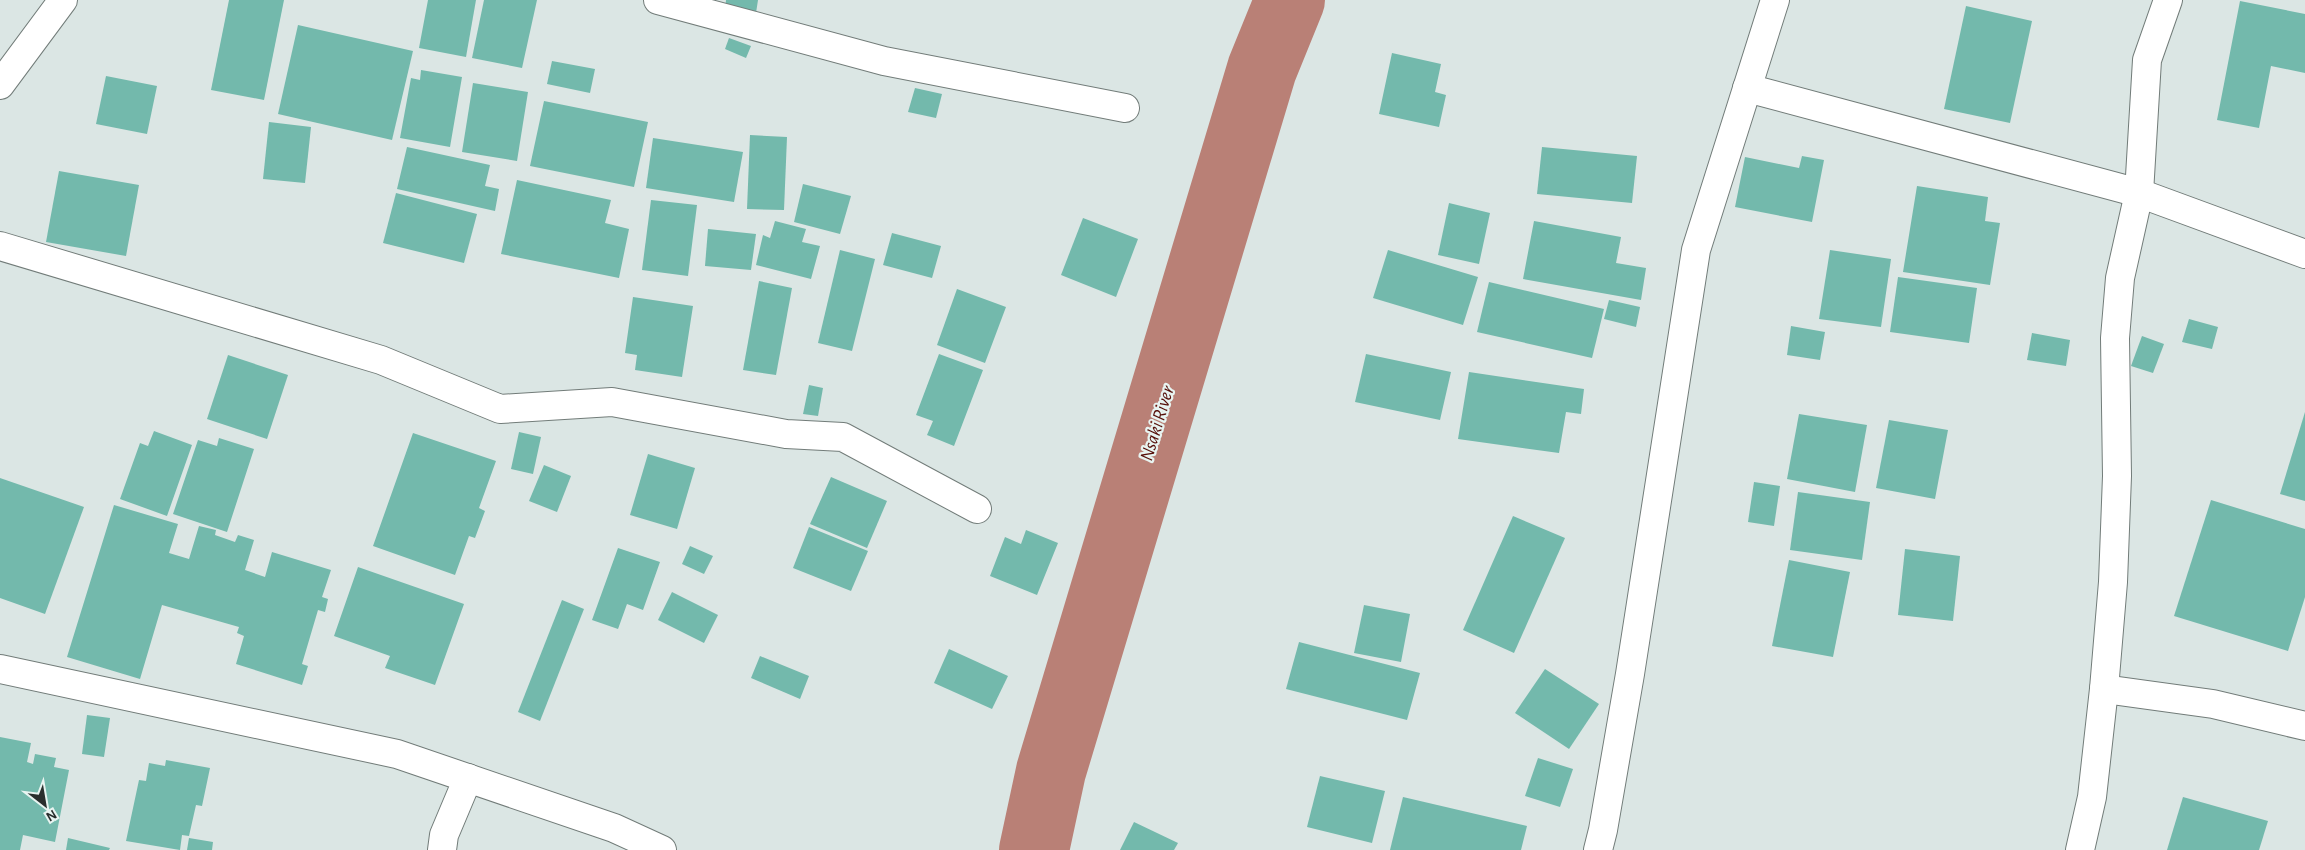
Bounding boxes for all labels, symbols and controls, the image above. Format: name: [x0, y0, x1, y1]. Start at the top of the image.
water label: Nsaki River: [1137, 383, 1178, 463]
north arrow: [20, 780, 70, 830]
text: N: [43, 807, 59, 824]

